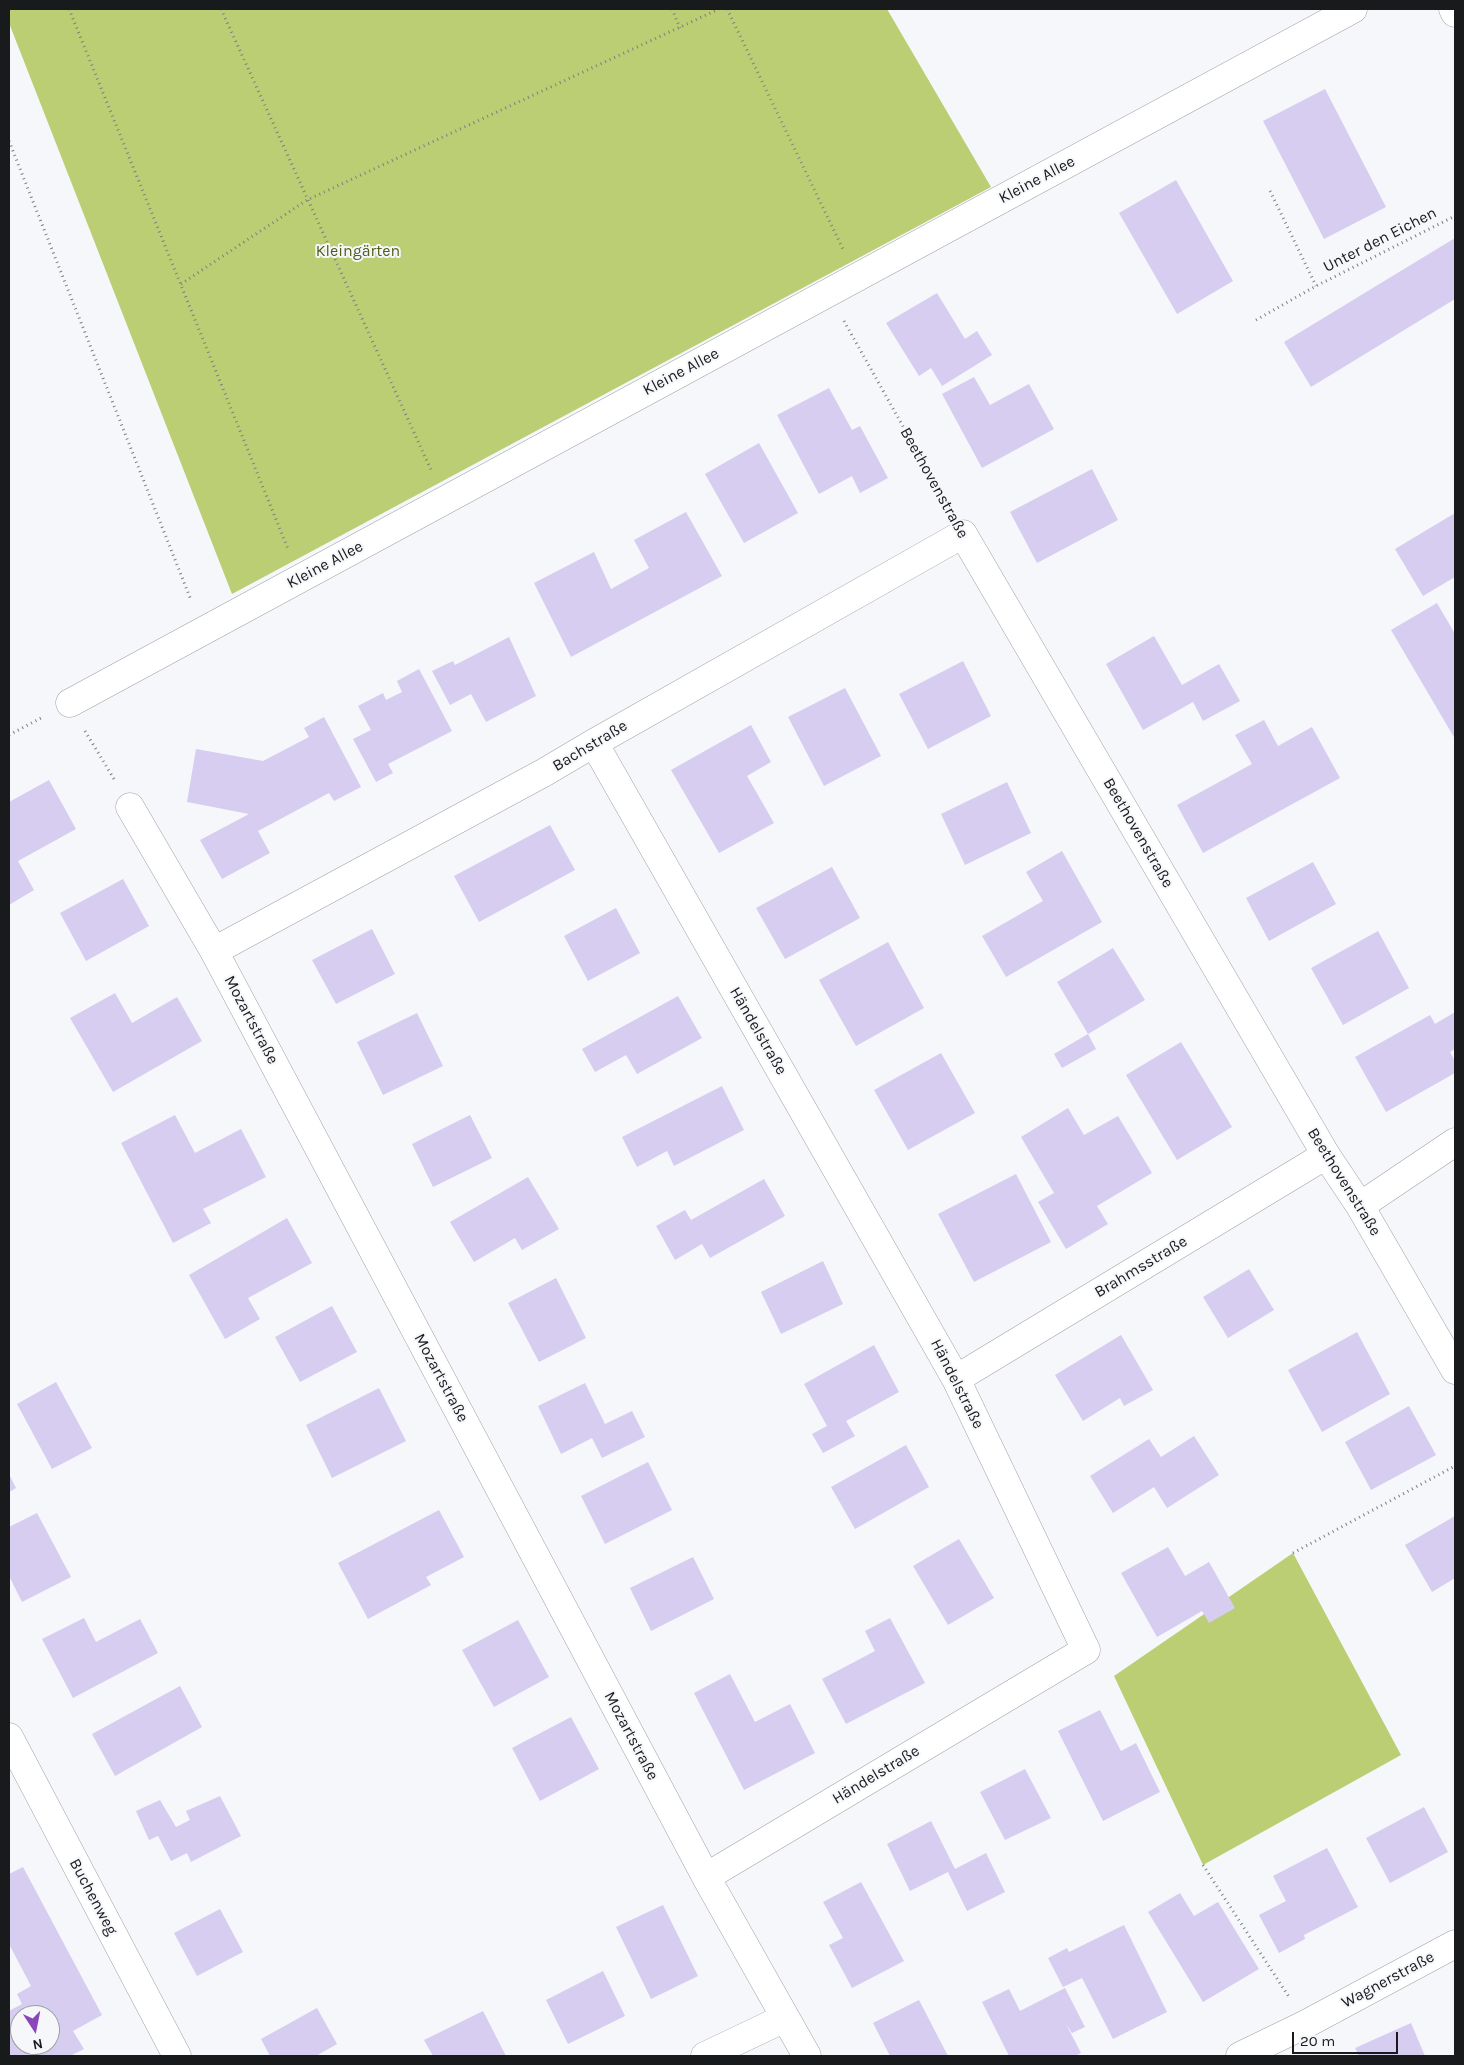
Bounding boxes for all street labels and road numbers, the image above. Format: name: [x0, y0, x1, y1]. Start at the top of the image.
street label: Kleine Allee: [996, 152, 1078, 208]
street label: Unter den Eichen: [1320, 203, 1440, 277]
street label: Kleine Allee: [640, 344, 722, 400]
street label: Beethovenstraße: [896, 424, 972, 542]
street label: Kleine Allee: [284, 537, 366, 593]
street label: Bachstraße: [549, 716, 631, 776]
street label: Beethovenstraße: [1099, 775, 1177, 891]
street label: Mozartstraße: [220, 972, 282, 1068]
street label: Händelstraße: [725, 984, 791, 1078]
street label: Beethovenstraße: [1303, 1124, 1385, 1240]
street label: Brahmsstraße: [1091, 1232, 1191, 1302]
street label: Mozartstraße: [410, 1330, 472, 1426]
street label: Händelstraße: [926, 1336, 988, 1432]
street label: Mozartstraße: [600, 1688, 662, 1784]
street label: Händelstraße: [829, 1741, 923, 1809]
street label: Buchenweg: [65, 1855, 121, 1939]
street label: Wagnerstraße: [1338, 1948, 1438, 2012]

